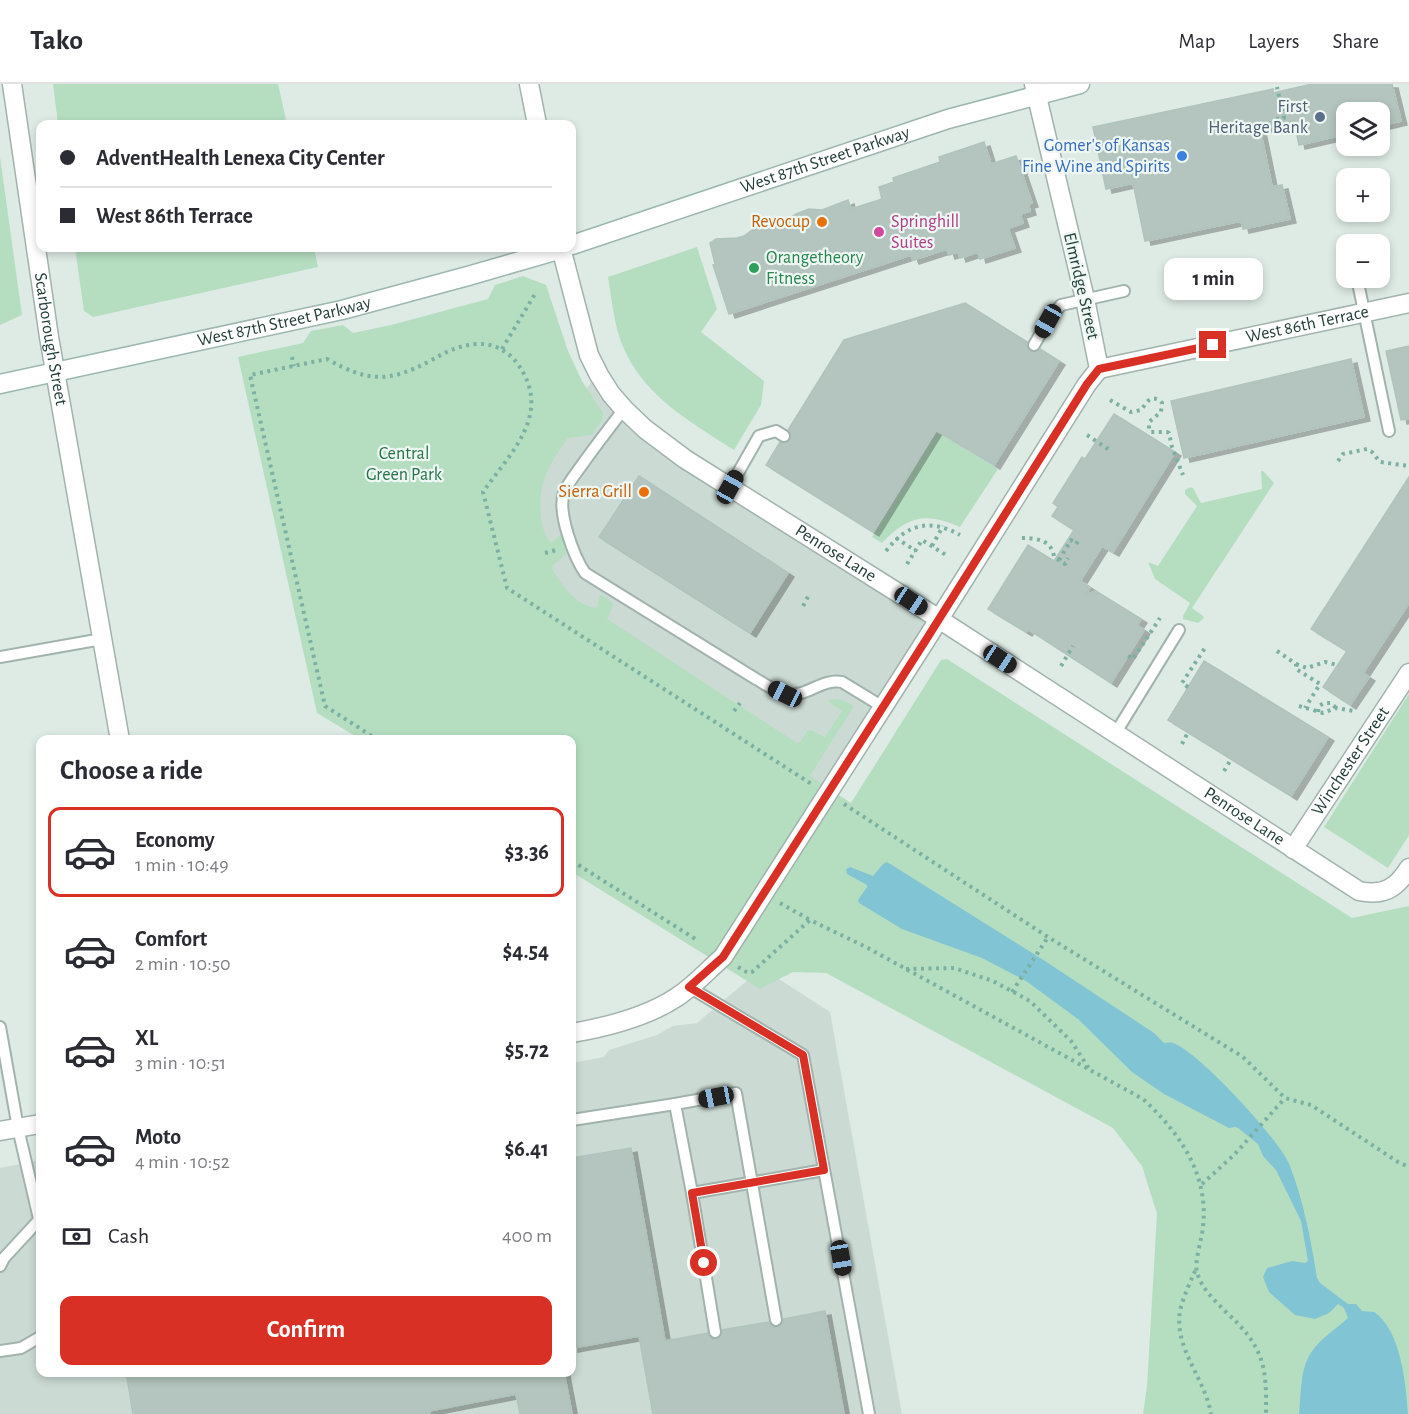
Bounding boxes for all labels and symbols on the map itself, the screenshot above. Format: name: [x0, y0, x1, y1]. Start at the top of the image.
place label: First Heritage Bank: [1208, 98, 1309, 137]
marker: First Heritage Bank: [1313, 110, 1327, 124]
street label: West 87th Street Parkway: [738, 123, 912, 197]
place label: Gomer's of Kansas Fine Wine and Spirits: [1022, 137, 1170, 176]
marker: Gomer's of Kansas Fine Wine and Spirits: [1175, 149, 1189, 163]
place label: Revocup: [751, 213, 810, 231]
place label: Springhill Suites: [891, 213, 959, 252]
marker: Revocup: [815, 215, 829, 229]
marker: Springhill Suites: [872, 225, 886, 239]
street label: Elmridge Street: [1060, 231, 1102, 341]
place label: Orangetheory Fitness: [766, 249, 864, 288]
callout: 1 min: [1164, 258, 1262, 300]
marker: Orangetheory Fitness: [747, 261, 761, 275]
street label: Scarborough Street: [31, 272, 70, 407]
street label: West 87th Street Parkway: [196, 293, 373, 350]
car: [1031, 301, 1065, 341]
street label: West 86th Terrace: [1244, 303, 1370, 346]
route end: [1199, 331, 1226, 358]
park label: Central Green Park: [366, 445, 443, 484]
car: [713, 467, 747, 507]
place label: Sierra Grill: [559, 483, 632, 501]
marker: Sierra Grill: [637, 485, 651, 499]
street label: Penrose Lane: [792, 521, 879, 586]
car: [891, 584, 931, 618]
car: [980, 642, 1020, 676]
car: [765, 678, 805, 710]
street label: Winchester Street: [1309, 704, 1393, 819]
street label: Penrose Lane: [1201, 784, 1288, 849]
car: [697, 1085, 735, 1109]
car: [829, 1239, 853, 1277]
route start: [690, 1249, 717, 1276]

